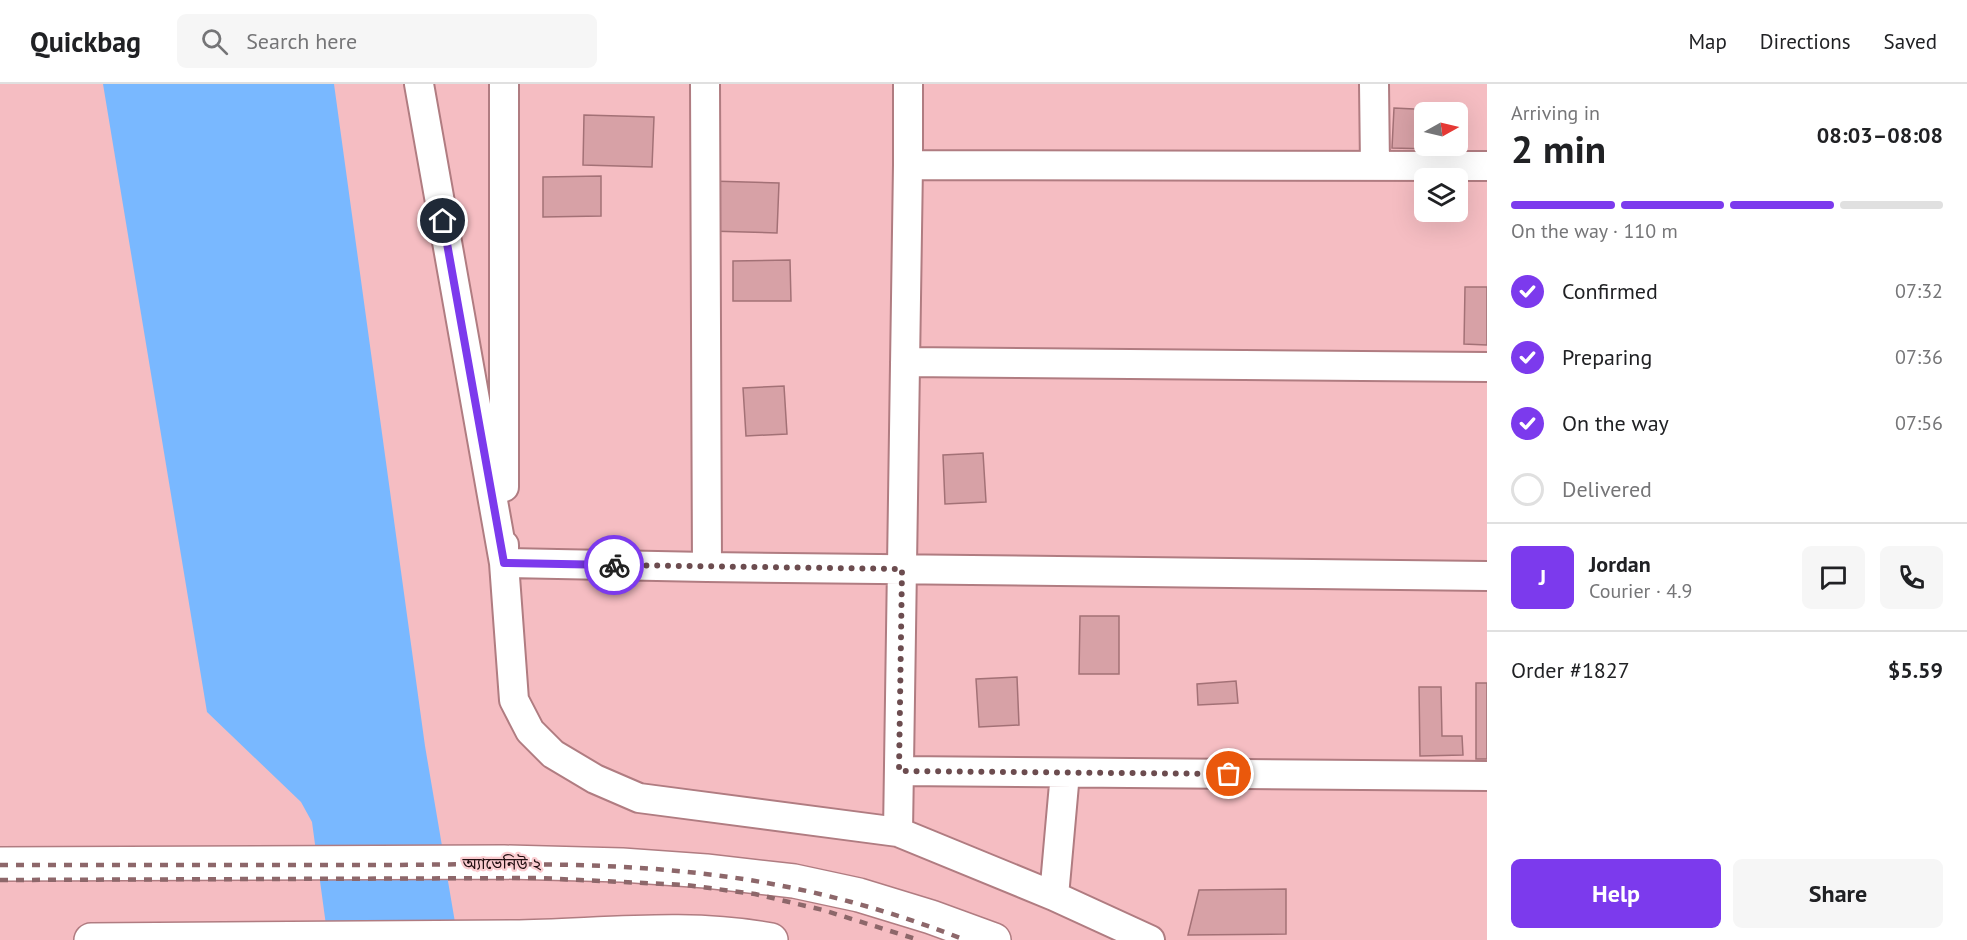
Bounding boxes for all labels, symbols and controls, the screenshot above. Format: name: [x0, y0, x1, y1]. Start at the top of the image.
search box: [177, 14, 597, 68]
text: Quickbag: [30, 23, 141, 60]
icon: search: [198, 25, 231, 58]
text: Search here: [246, 27, 357, 55]
text: Map: [1688, 28, 1727, 55]
text: Directions: [1760, 28, 1851, 55]
text: Saved: [1884, 28, 1937, 55]
text: Arriving in: [1511, 100, 1600, 126]
north arrow: [1414, 102, 1468, 156]
map controls: [1414, 102, 1468, 222]
text: 08:03–08:08: [1817, 121, 1943, 149]
text: 2 min: [1511, 123, 1606, 174]
button: layers: [1414, 168, 1468, 222]
pin: [417, 195, 468, 246]
icon: home: [426, 204, 459, 237]
text: On the way · 110 m: [1511, 218, 1678, 244]
icon: check: [1511, 275, 1544, 308]
text: Confirmed: [1562, 277, 1658, 305]
text: 07:32: [1895, 278, 1943, 304]
icon: check: [1511, 341, 1544, 374]
text: Preparing: [1562, 343, 1652, 371]
text: 07:36: [1895, 344, 1943, 370]
icon: check: [1511, 407, 1544, 440]
text: On the way: [1562, 409, 1669, 437]
text: 07:56: [1895, 410, 1943, 436]
text: Delivered: [1562, 475, 1652, 503]
courier: [584, 535, 644, 595]
button: chat: [1802, 546, 1865, 609]
button: phone: [1880, 546, 1943, 609]
icon: bike: [598, 549, 631, 582]
text: Jordan: [1589, 550, 1651, 578]
text: J: [1539, 563, 1546, 591]
text: Courier · 4.9: [1589, 578, 1692, 604]
text: Order #1827: [1511, 656, 1630, 684]
text: $5.59: [1888, 656, 1943, 684]
pin: [1203, 748, 1254, 799]
icon: bag: [1212, 757, 1245, 790]
street label: অ্যাভেনিউ ২: [462, 853, 542, 873]
button: Help: [1511, 859, 1721, 928]
button: Share: [1733, 859, 1943, 928]

